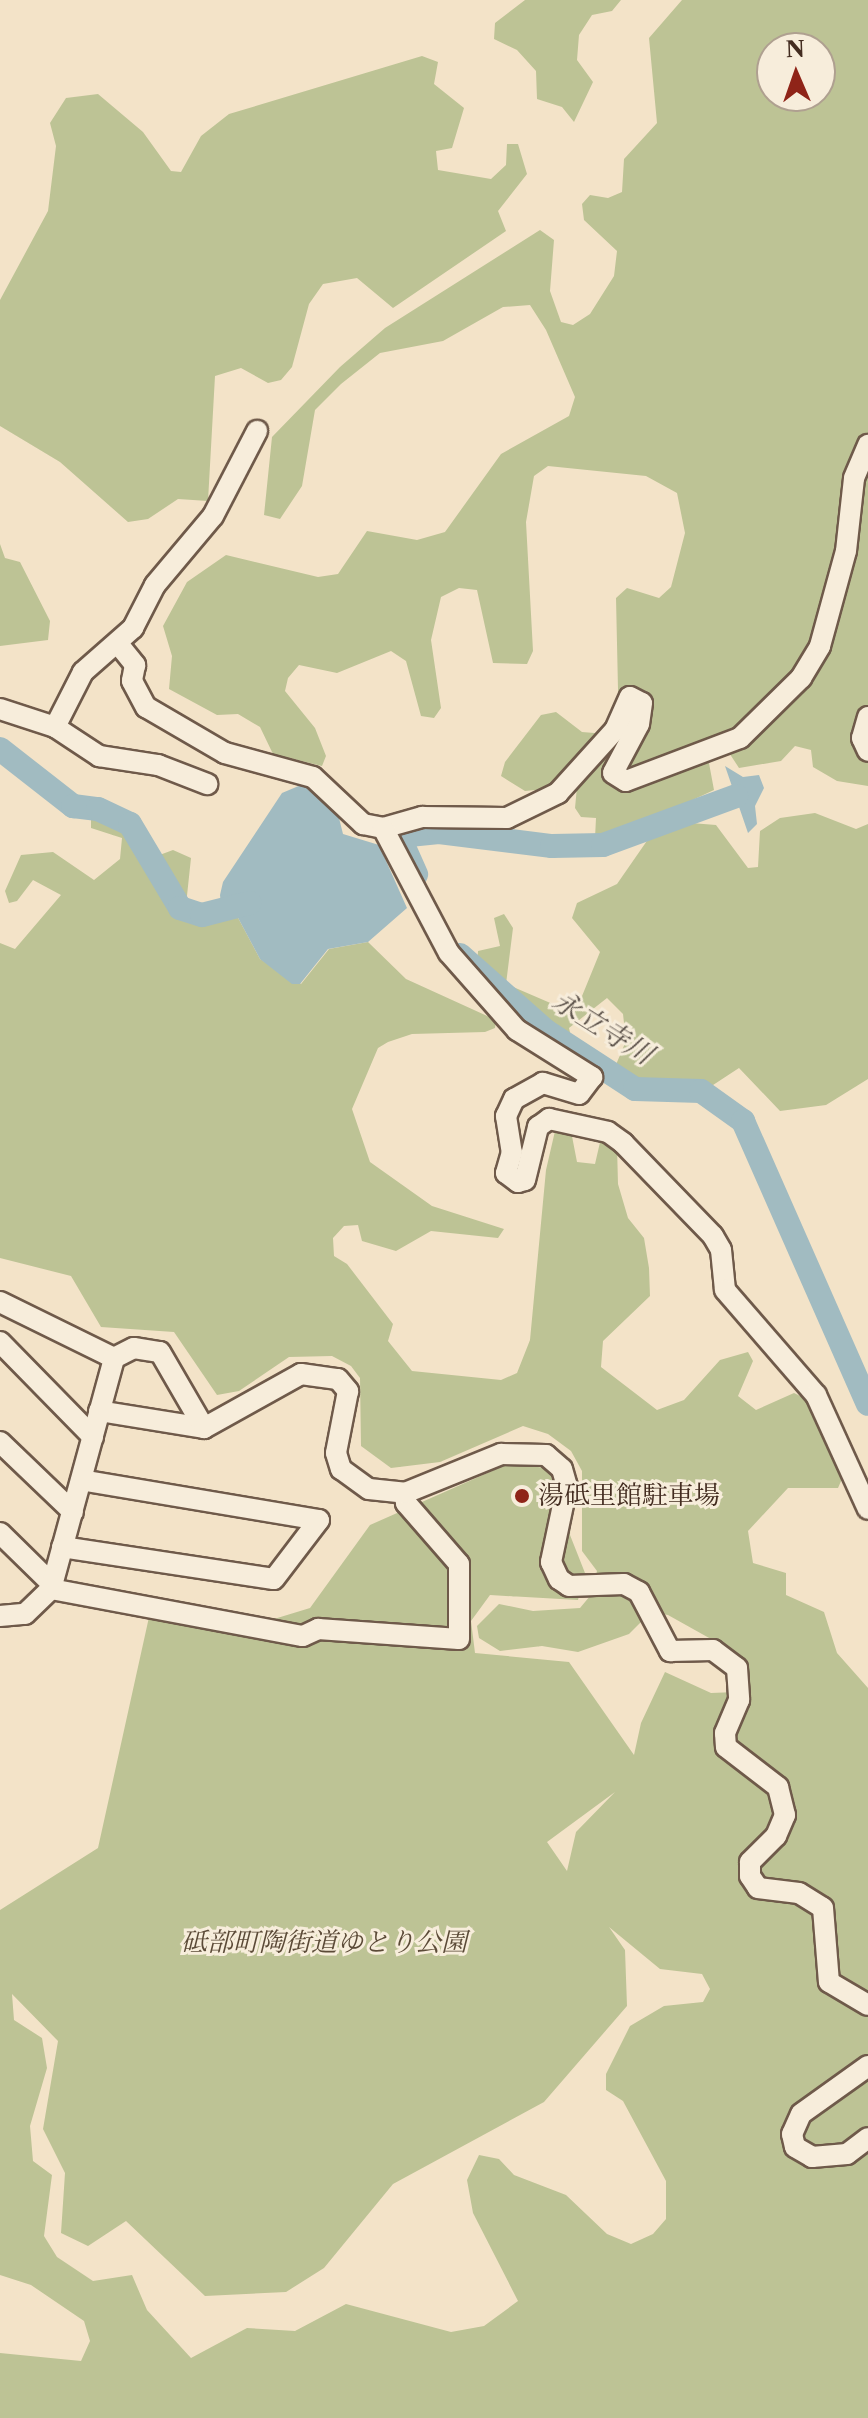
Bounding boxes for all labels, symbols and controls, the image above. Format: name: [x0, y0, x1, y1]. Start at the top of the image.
north arrow: [756, 32, 836, 112]
text: N: [785, 36, 805, 63]
water label: 永立寺川: [547, 983, 659, 1071]
place label: 湯砥里館駐車場: [538, 1480, 720, 1512]
marker: 湯砥里館駐車場: [513, 1487, 531, 1505]
park label: 砥部町陶街道ゆとり公園: [181, 1927, 467, 1959]

